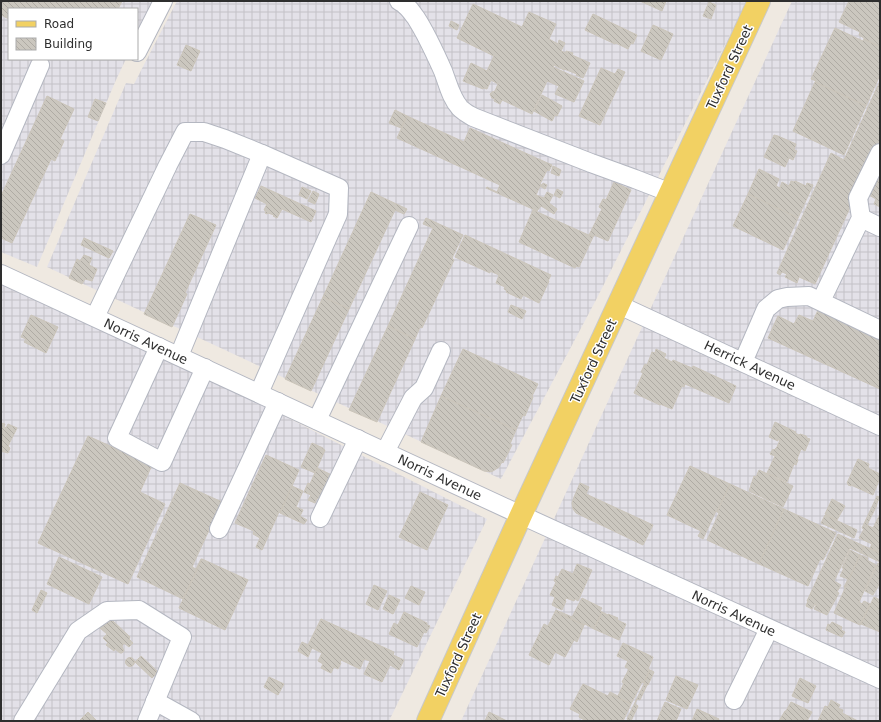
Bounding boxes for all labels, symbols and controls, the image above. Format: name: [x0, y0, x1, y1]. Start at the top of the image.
legend: [8, 8, 138, 60]
text: Road: [44, 17, 74, 31]
street label: Tuxford Street: [703, 23, 756, 113]
text: Building: [44, 37, 93, 51]
street label: Norris Avenue: [101, 315, 190, 367]
street label: Tuxford Street: [567, 317, 620, 407]
street label: Herrick Avenue: [702, 338, 798, 393]
street label: Norris Avenue: [395, 451, 484, 503]
street label: Norris Avenue: [689, 587, 778, 639]
street label: Tuxford Street: [432, 611, 485, 701]

